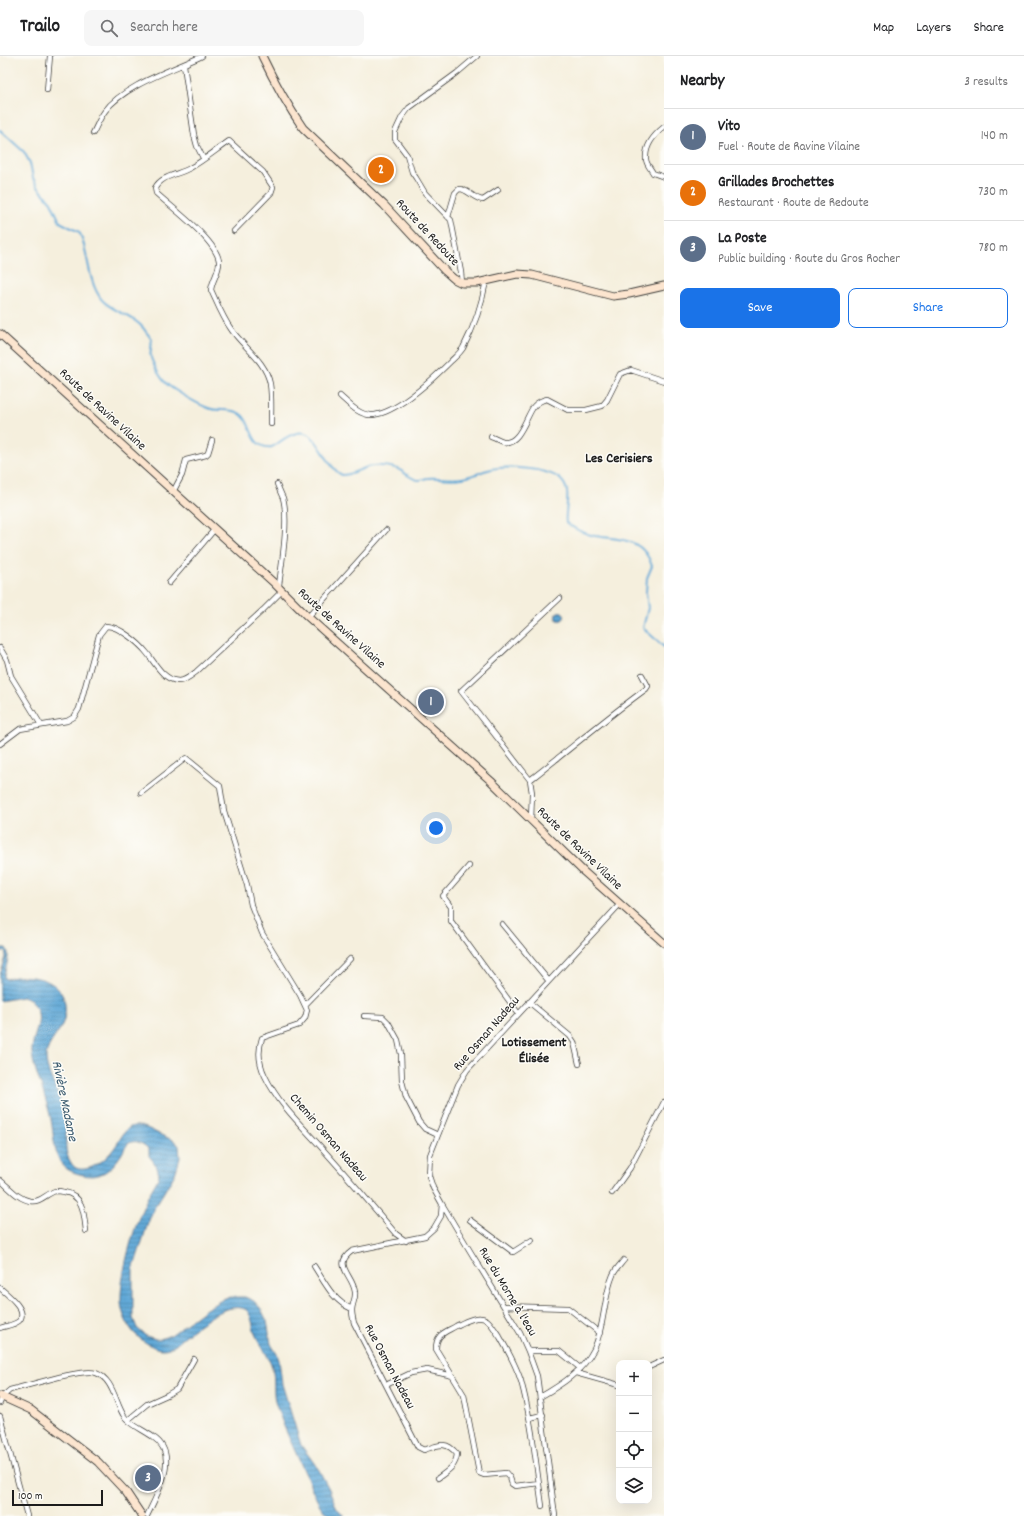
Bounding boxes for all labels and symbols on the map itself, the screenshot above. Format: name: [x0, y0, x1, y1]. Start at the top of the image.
pin: 2: [368, 155, 394, 185]
street label: Route de Redoute: [391, 195, 463, 271]
street label: Route de Ravine Vilaine: [54, 365, 150, 456]
district label: Les Cerisiers: [585, 449, 653, 469]
street label: Route de Ravine Vilaine: [293, 584, 389, 674]
pin: 1: [418, 687, 444, 717]
street label: Route de Ravine Vilaine: [532, 803, 626, 895]
your location: [426, 818, 446, 838]
street label: Rue Osman Nadeau: [449, 992, 525, 1076]
district label: Lotissement Élisée: [501, 1033, 567, 1069]
water label: Rivière Madame: [46, 1059, 82, 1144]
street label: Chemin Osman Nadeau: [284, 1090, 372, 1186]
street label: Rue du Morne à l'eau: [473, 1244, 541, 1340]
street label: Rue Osman Nadeau: [359, 1321, 419, 1413]
pin: 3: [135, 1463, 161, 1493]
scale bar: [12, 1488, 103, 1507]

